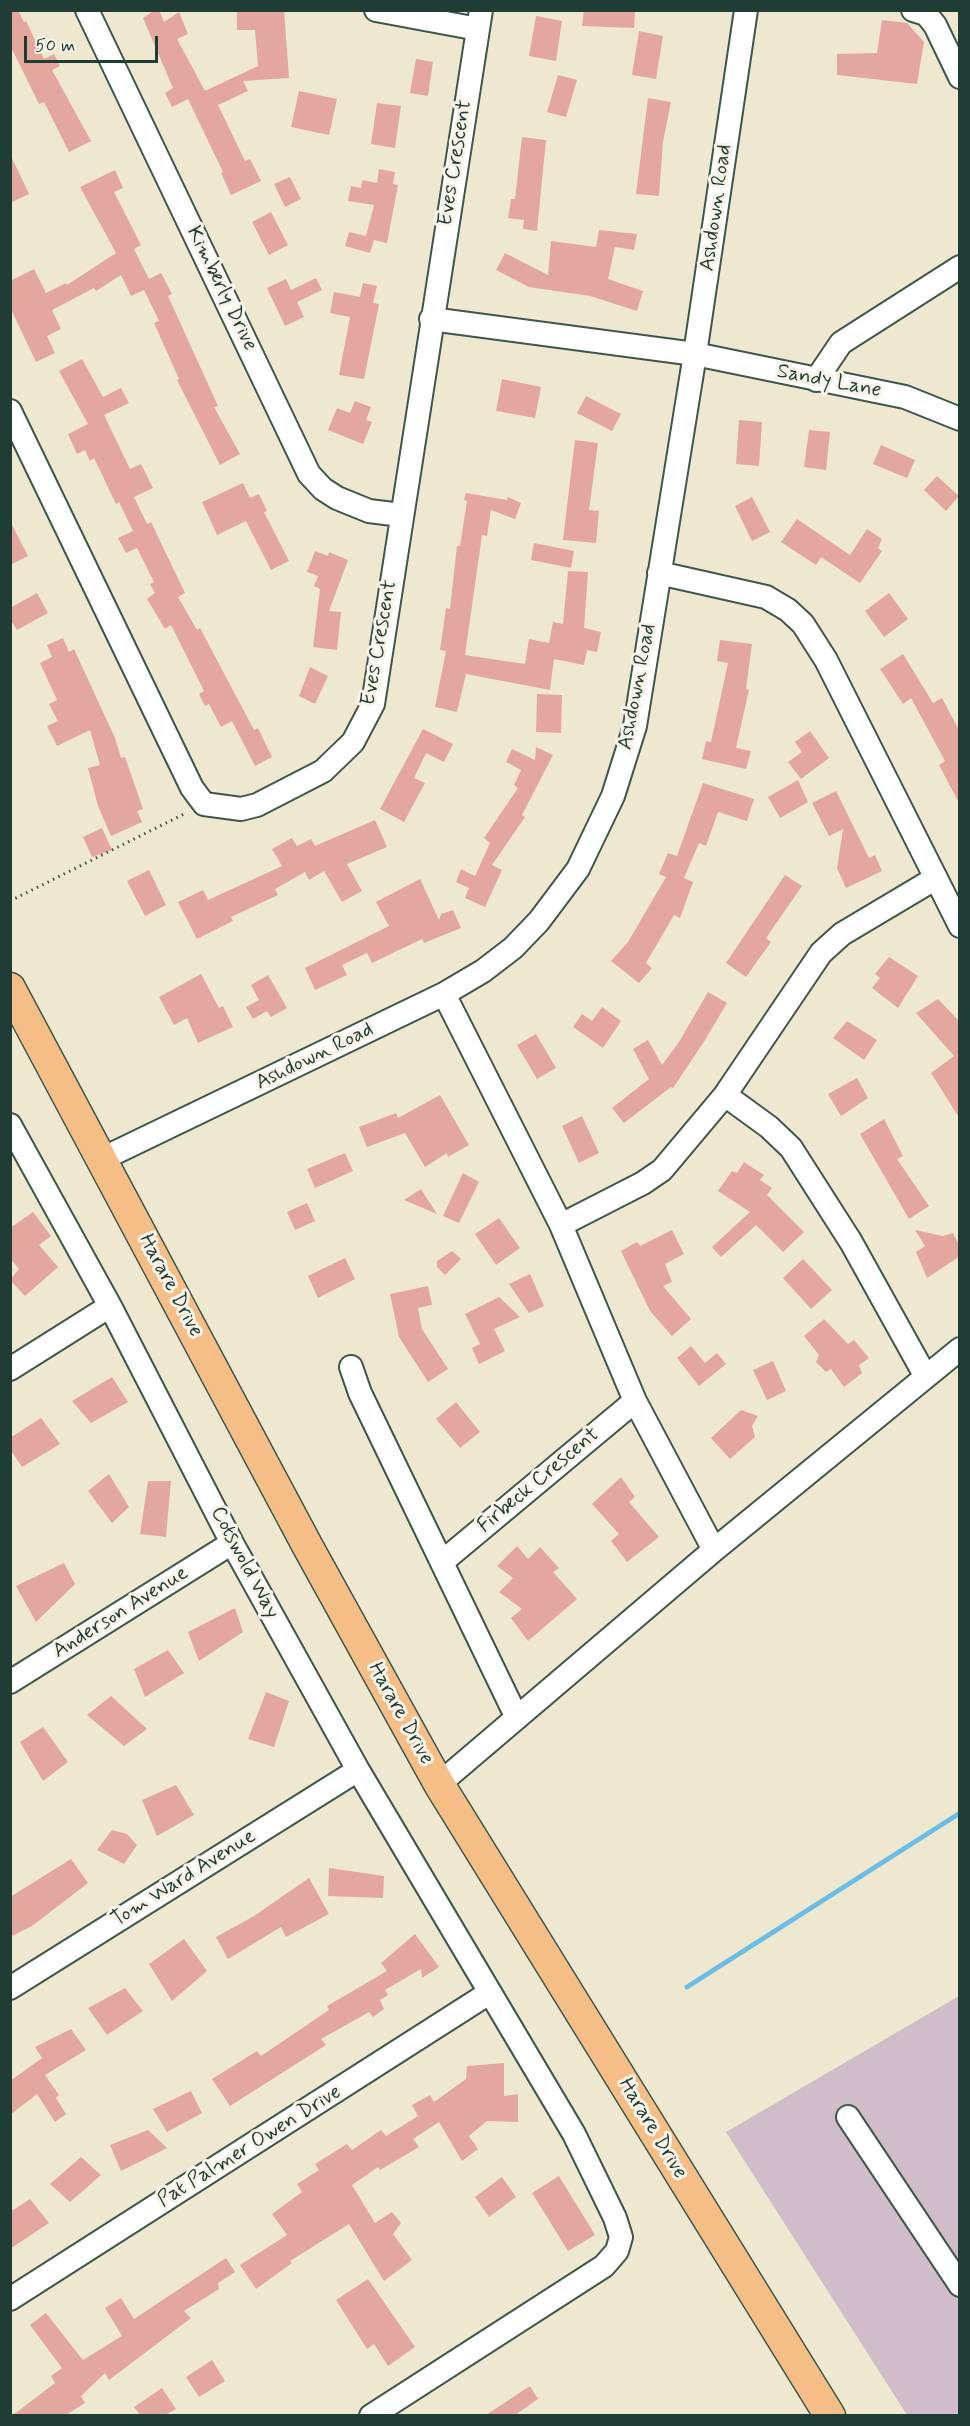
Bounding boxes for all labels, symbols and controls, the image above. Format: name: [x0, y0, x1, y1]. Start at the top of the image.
scale bar: [27, 24, 160, 62]
text: 50 m: [35, 34, 75, 58]
street label: Eves Crescent: [434, 98, 478, 228]
street label: Ashdown Road: [696, 143, 738, 273]
street label: Kimberly Drive: [180, 223, 262, 355]
street label: Sandy Lane: [775, 360, 883, 404]
street label: Eves Crescent: [357, 578, 403, 708]
street label: Ashdown Road: [613, 622, 663, 752]
street label: Ashdown Road: [252, 1018, 378, 1096]
street label: Harare Drive: [132, 1230, 208, 1342]
street label: Firbeck Crescent: [473, 1423, 605, 1539]
street label: Cotswold Way: [204, 1503, 284, 1623]
street label: Anderson Avenue: [49, 1561, 193, 1665]
street label: Harare Drive: [362, 1658, 438, 1770]
street label: Tom Ward Avenue: [107, 1825, 261, 1933]
street label: Harare Drive: [612, 2074, 692, 2184]
street label: Pat Palmer Owen Drive: [154, 2080, 346, 2214]

